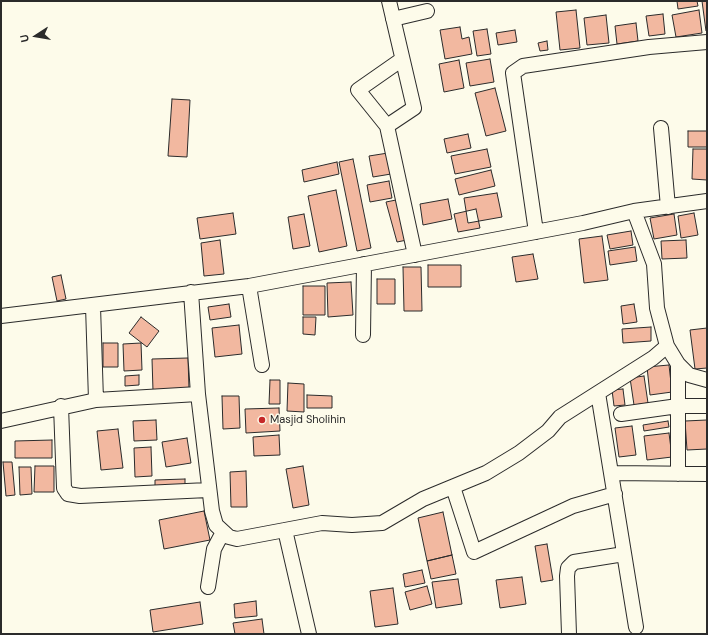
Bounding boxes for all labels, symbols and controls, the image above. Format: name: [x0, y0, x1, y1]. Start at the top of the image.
north arrow: [16, 16, 56, 56]
text: U: [17, 33, 32, 44]
place label: Masjid Sholihin: [270, 413, 345, 427]
marker: Masjid Sholihin: [257, 415, 267, 425]

